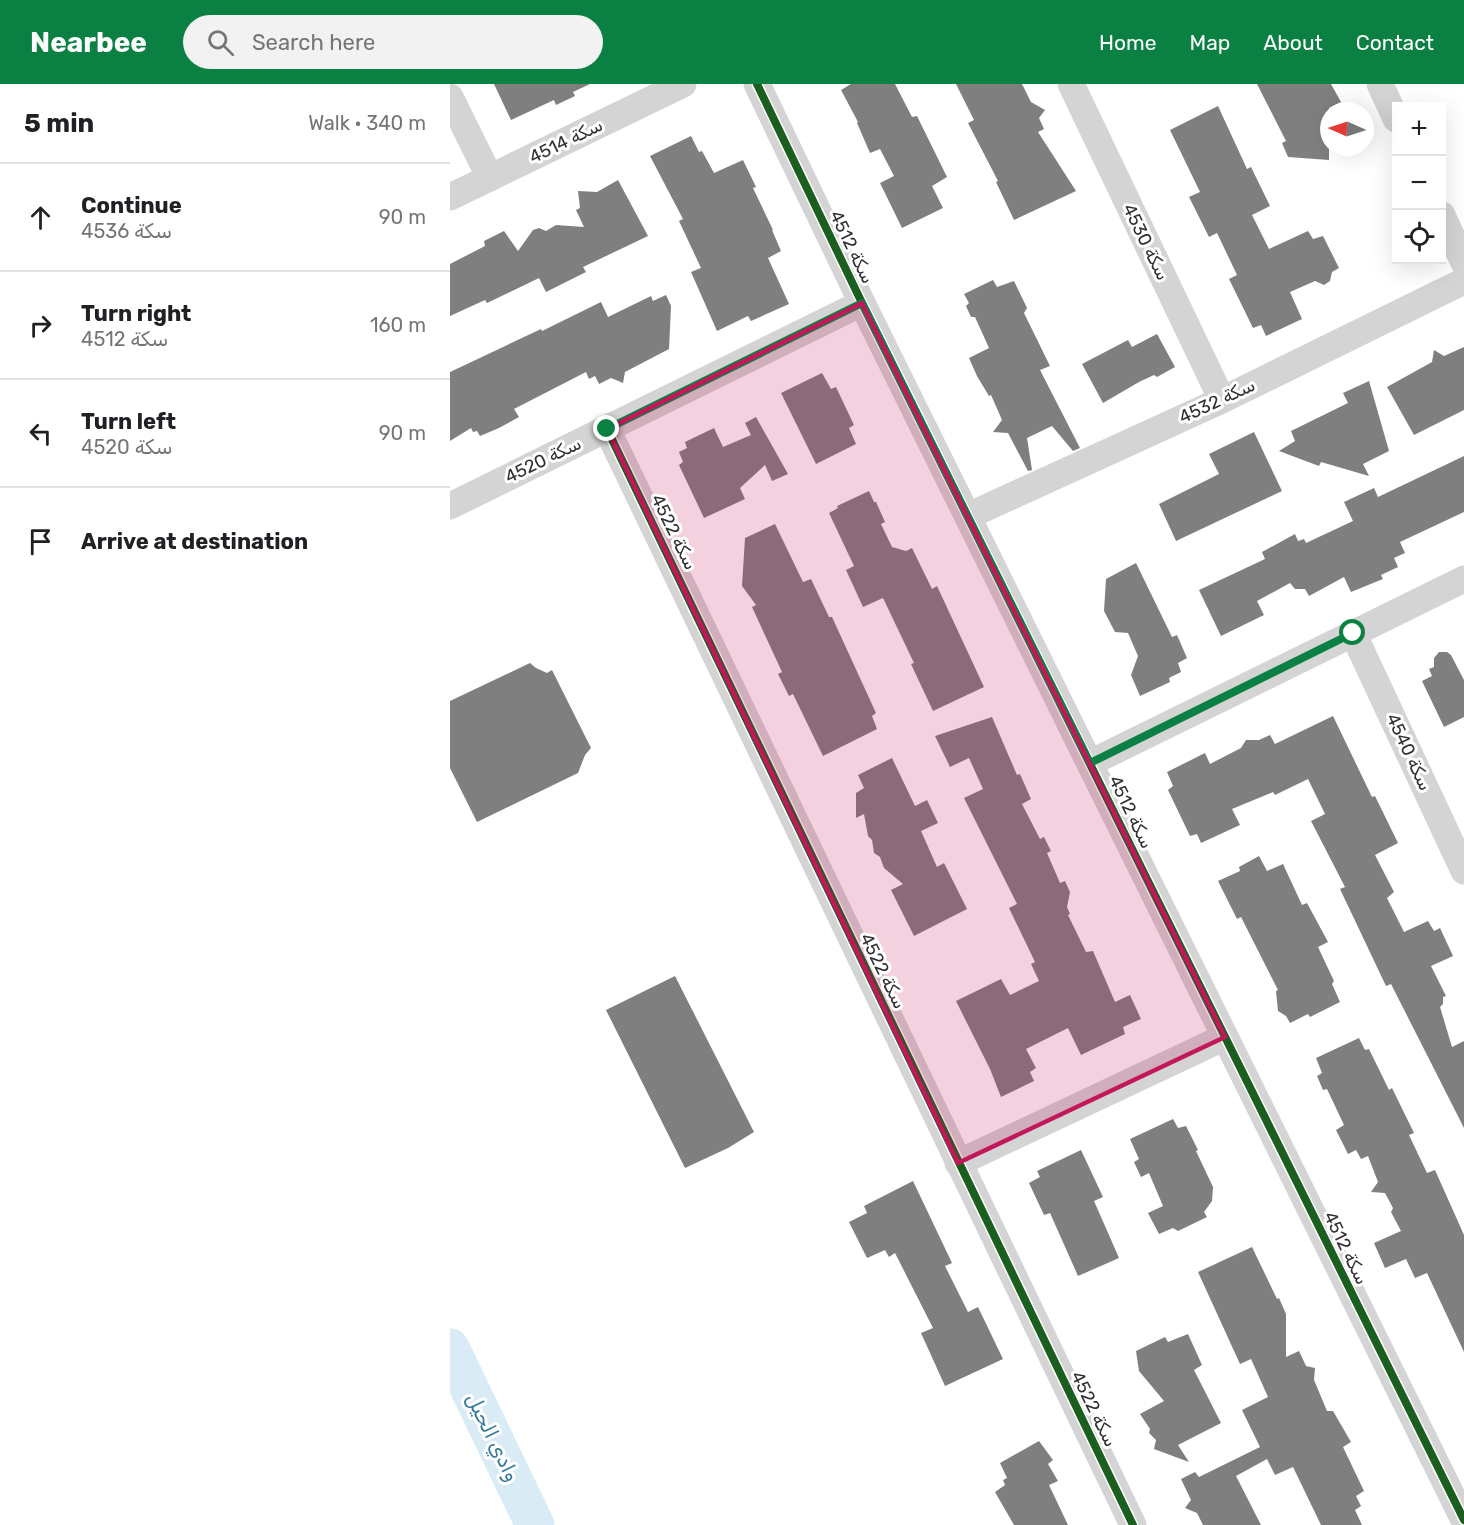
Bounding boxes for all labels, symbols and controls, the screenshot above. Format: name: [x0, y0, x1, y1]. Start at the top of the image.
search box: [183, 15, 603, 69]
text: Nearbee: [30, 26, 147, 59]
icon: search: [204, 26, 237, 59]
text: Search here: [252, 29, 375, 56]
text: Home: [1099, 30, 1156, 55]
text: Map: [1189, 30, 1230, 55]
text: About: [1263, 30, 1323, 55]
text: Contact: [1356, 30, 1434, 55]
north arrow: [1320, 102, 1374, 156]
map controls: [1392, 102, 1446, 264]
button: +: [1392, 102, 1446, 156]
text: 5 min: [24, 108, 94, 139]
text: Walk · 340 m: [308, 111, 426, 135]
street label: سكة 4514: [526, 114, 606, 168]
button: −: [1392, 156, 1446, 210]
text: Continue: [81, 192, 182, 219]
street label: سكة 4530: [1118, 200, 1174, 284]
icon: ahead: [24, 201, 57, 234]
text: 90 m: [379, 205, 426, 229]
street label: سكة 4512: [825, 207, 879, 287]
button: locate: [1392, 210, 1446, 264]
text: سكة 4536: [81, 219, 172, 243]
text: Turn right: [81, 300, 191, 327]
icon: right: [24, 309, 57, 342]
text: 160 m: [370, 313, 426, 337]
text: سكة 4512: [81, 327, 168, 351]
street label: سكة 4532: [1175, 374, 1259, 428]
text: Turn left: [81, 408, 176, 435]
route end: [593, 415, 619, 441]
icon: left: [24, 417, 57, 450]
text: 90 m: [379, 421, 426, 445]
street label: سكة 4520: [501, 432, 585, 488]
text: سكة 4520: [81, 435, 172, 459]
street label: سكة 4522: [646, 491, 702, 573]
icon: arrive: [24, 525, 57, 558]
text: Arrive at destination: [81, 528, 308, 555]
route start: [1339, 619, 1365, 645]
street label: سكة 4540: [1382, 710, 1436, 794]
street label: سكة 4512: [1104, 772, 1158, 852]
street label: سكة 4522: [855, 930, 911, 1012]
street label: سكة 4512: [1319, 1208, 1373, 1288]
street label: سكة 4522: [1066, 1368, 1122, 1450]
water label: وادي الحيل: [459, 1389, 525, 1486]

